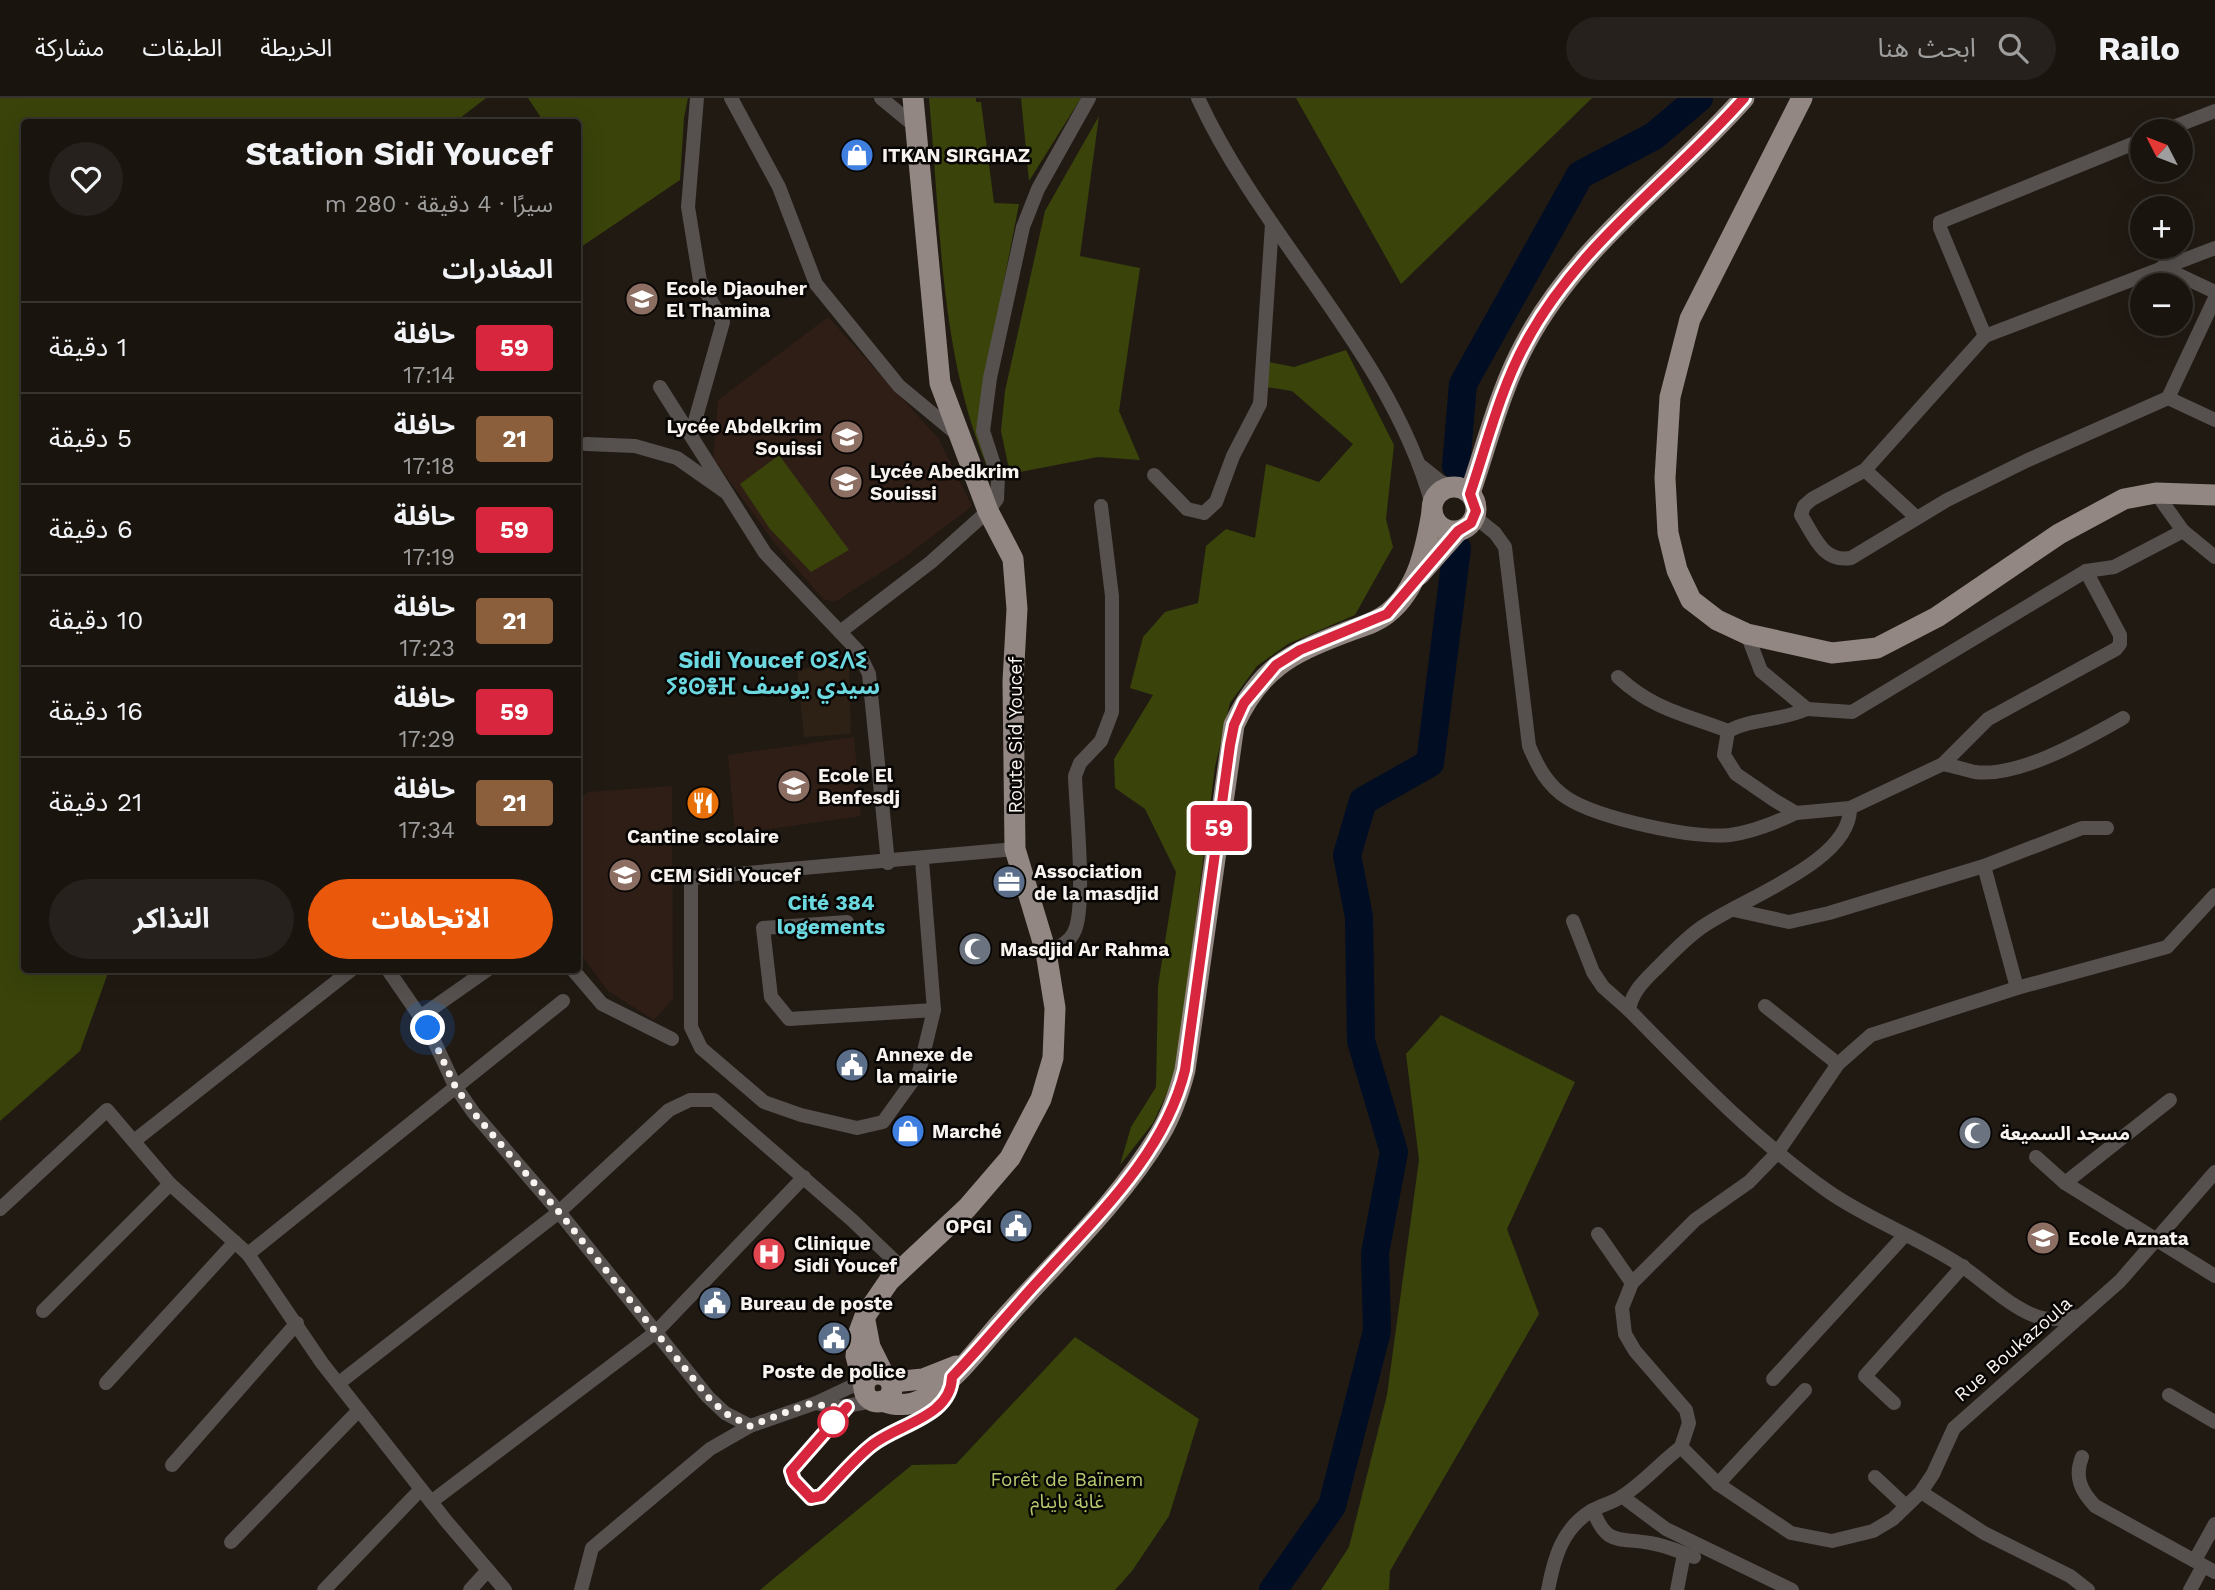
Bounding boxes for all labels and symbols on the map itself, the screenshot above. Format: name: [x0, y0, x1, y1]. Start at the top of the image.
north arrow: [2130, 119, 2193, 182]
shop icon: ITKAN SIRGHAZ: [838, 136, 876, 174]
place label: ITKAN SIRGHAZ: [882, 144, 1030, 167]
place label: Ecole Djaouher El Thamina: [666, 277, 808, 322]
school or university icon: Ecole Djaouher El Thamina: [623, 280, 661, 318]
place label: Lycée Abdelkrim Souissi: [666, 415, 822, 460]
school or university icon: Lycée Abdelkrim Souissi: [828, 418, 866, 456]
place label: Lycée Abedkrim Souissi: [870, 460, 1019, 505]
school or university icon: Lycée Abedkrim Souissi: [827, 463, 865, 501]
district label: Sidi Youcef ⵙⵉⴷⵉ ⵢⵓⵙⴻⴼ سيدي يوسف: [666, 647, 880, 704]
street label: Route Sid Youcef: [1004, 656, 1027, 814]
place label: Ecole El Benfesdj: [818, 764, 900, 809]
school or university icon: Ecole El Benfesdj: [775, 767, 813, 805]
restaurant icon: Cantine scolaire: [684, 784, 722, 822]
line badge: 59: [1188, 805, 1250, 851]
place label: Cantine scolaire: [627, 825, 779, 848]
school or university icon: CEM Sidi Youcef: [606, 856, 644, 894]
place label: Association de la masdjid: [1034, 860, 1159, 905]
office icon: Association de la masdjid: [990, 863, 1028, 901]
place label: CEM Sidi Youcef: [650, 864, 801, 887]
district label: Cité 384 logements: [777, 890, 885, 939]
mosque icon: Masdjid Ar Rahma: [956, 930, 994, 968]
place label: Masdjid Ar Rahma: [1000, 938, 1169, 961]
your location: [410, 1010, 445, 1045]
place label: Annexe de la mairie: [876, 1043, 973, 1088]
public building icon: Annexe de la mairie: [833, 1046, 871, 1084]
shop icon: Marché: [889, 1112, 927, 1150]
mosque icon: مسجد السميعة: [1956, 1114, 1994, 1152]
place label: Marché: [932, 1120, 1002, 1143]
place label: مسجد السميعة: [2000, 1122, 2130, 1145]
public building icon: OPGI: [997, 1207, 1035, 1245]
place label: OPGI: [946, 1215, 992, 1238]
school or university icon: Ecole Aznata: [2024, 1219, 2062, 1257]
place label: Ecole Aznata: [2068, 1227, 2189, 1250]
place label: Clinique Sidi Youcef: [794, 1232, 897, 1277]
hospital icon: Clinique Sidi Youcef: [750, 1235, 788, 1273]
public building icon: Bureau de poste: [696, 1284, 734, 1322]
place label: Bureau de poste: [740, 1292, 893, 1315]
street label: Rue Boukazoula: [1950, 1292, 2077, 1406]
public building icon: Poste de police: [815, 1319, 853, 1357]
place label: Poste de police: [762, 1360, 906, 1383]
unlabelled marker: [818, 1407, 848, 1437]
park label: Forêt de Baïnem غابة باينام: [991, 1468, 1143, 1516]

